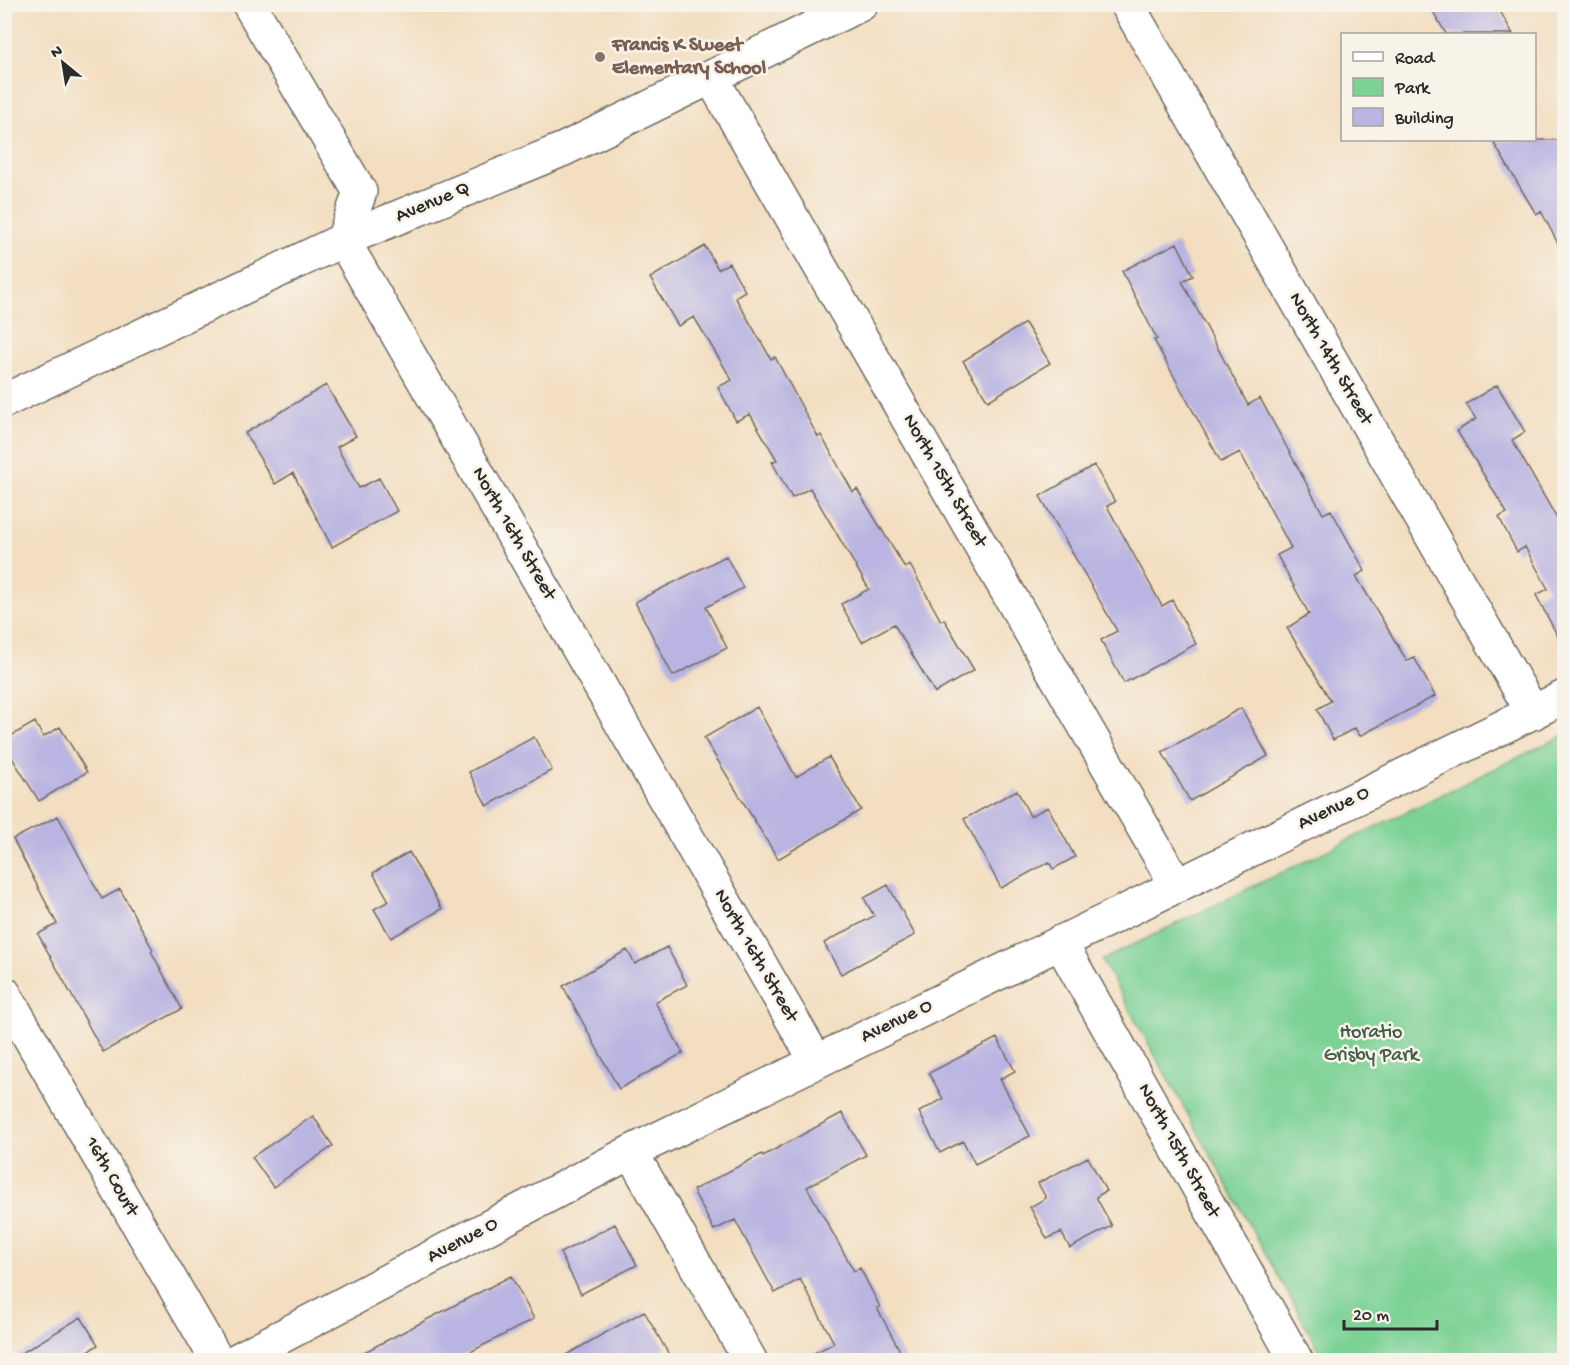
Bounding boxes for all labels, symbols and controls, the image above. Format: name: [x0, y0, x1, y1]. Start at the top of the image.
north arrow: [33, 33, 93, 93]
legend: [1341, 33, 1536, 141]
place label: Francis K Sweet Elementary School: [611, 35, 767, 81]
text: N: [48, 42, 67, 64]
text: Road: [1395, 49, 1436, 70]
marker: Francis K Sweet Elementary School: [593, 50, 607, 64]
text: Park: [1394, 79, 1431, 100]
text: Building: [1394, 109, 1454, 130]
street label: Avenue Q: [392, 177, 474, 229]
street label: North 14th Street: [1283, 289, 1378, 431]
street label: North 15th Street: [897, 410, 992, 553]
street label: North 16th Street: [466, 464, 561, 606]
street label: Avenue O: [1294, 782, 1374, 836]
street label: North 16th Street: [708, 886, 803, 1028]
street label: Avenue O: [857, 995, 937, 1049]
park label: Horatio Grisby Park: [1324, 1022, 1420, 1068]
street label: North 15th Street: [1132, 1080, 1225, 1224]
street label: 16th Court: [79, 1132, 144, 1222]
street label: Avenue O: [424, 1213, 502, 1269]
scale bar: [1344, 1293, 1437, 1331]
text: 20 m: [1353, 1306, 1389, 1327]

